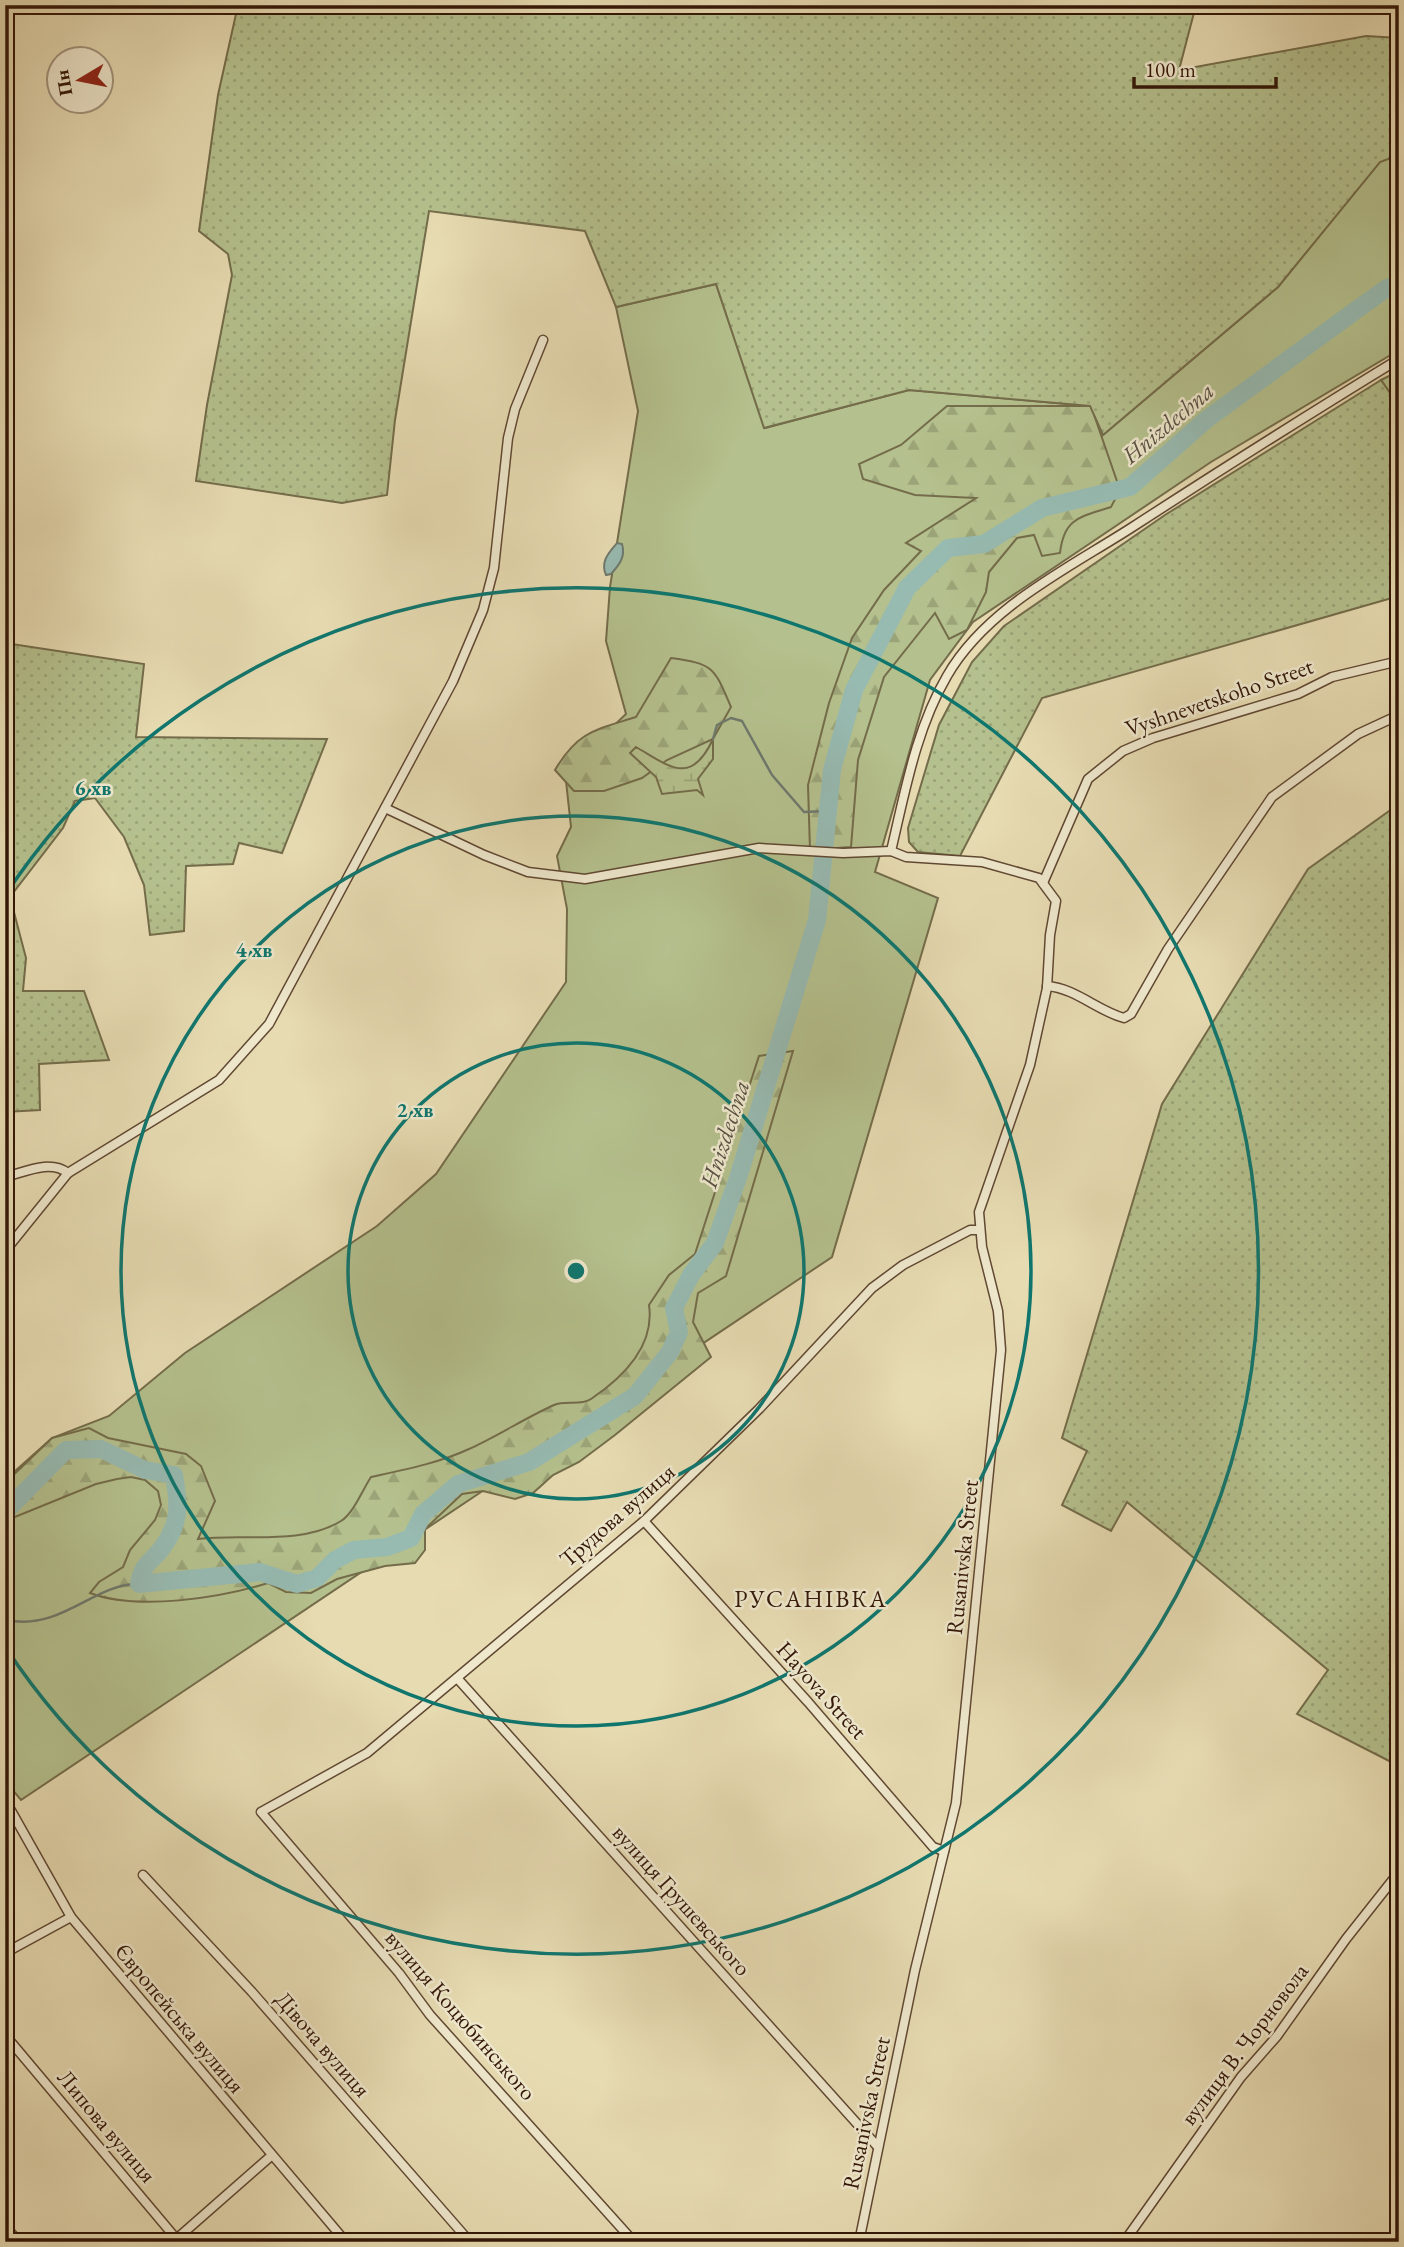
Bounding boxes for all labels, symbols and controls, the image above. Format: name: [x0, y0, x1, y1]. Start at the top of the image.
north arrow: [46, 46, 116, 116]
scale bar: [1134, 46, 1276, 90]
text: 100 m: [1145, 56, 1196, 83]
text: Пн: [49, 68, 78, 98]
water label: Hnizdechna: [1114, 375, 1220, 471]
street label: Vyshnevetskoho Street: [1121, 651, 1318, 743]
text: 6 хв: [75, 774, 111, 801]
text: 4 хв: [236, 936, 272, 963]
water label: Hnizdechna: [692, 1076, 756, 1192]
text: 2 хв: [397, 1096, 433, 1123]
centre of rings: [564, 1259, 588, 1283]
street label: Трудова вулиця: [553, 1457, 681, 1573]
street label: Rusanivska Street: [939, 1477, 985, 1636]
district label: РУСАНІВКА: [734, 1583, 888, 1614]
street label: Hayova Street: [770, 1635, 875, 1746]
street label: вулиця Грушевського: [606, 1818, 758, 1982]
street label: вулиця Коцюбинського: [379, 1924, 543, 2106]
street label: Європейська вулиця: [108, 1937, 252, 2099]
street label: вулиця В. Чорновола: [1173, 1956, 1315, 2131]
street label: Дівоча вулиця: [269, 1985, 377, 2103]
street label: Rusanivska Street: [835, 2033, 897, 2192]
street label: Липова вулиця: [51, 2063, 163, 2189]

